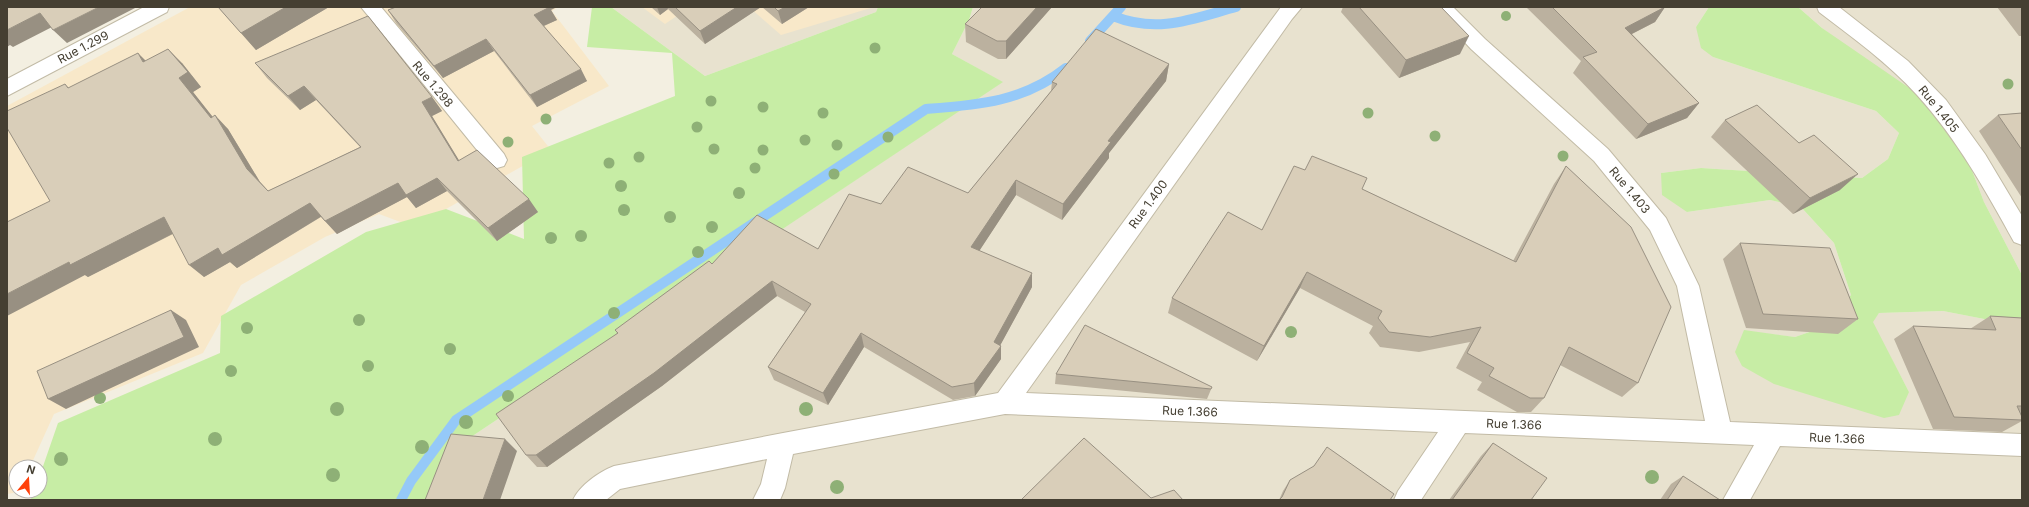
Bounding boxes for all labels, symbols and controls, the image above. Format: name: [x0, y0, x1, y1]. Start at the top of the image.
street label: Rue 1.299: [55, 27, 111, 67]
street label: Rue 1.298: [409, 58, 457, 110]
street label: Rue 1.405: [1916, 82, 1962, 136]
street label: Rue 1.403: [1606, 164, 1654, 216]
street label: Rue 1.400: [1125, 177, 1171, 231]
street label: Rue 1.366: [1162, 403, 1218, 419]
street label: Rue 1.366: [1486, 416, 1542, 432]
street label: Rue 1.366: [1809, 430, 1865, 446]
north arrow: [8, 459, 48, 499]
text: N: [25, 462, 37, 477]

